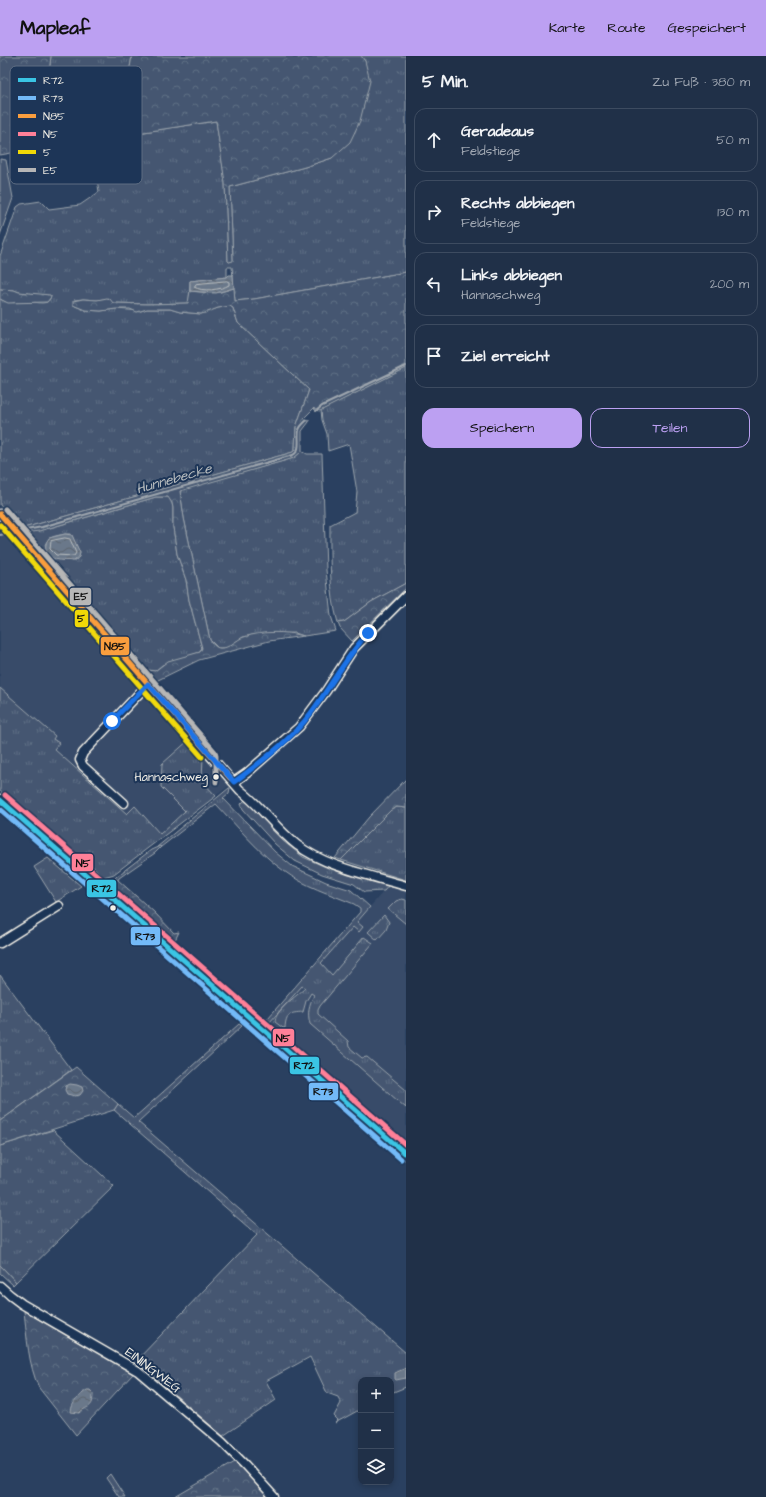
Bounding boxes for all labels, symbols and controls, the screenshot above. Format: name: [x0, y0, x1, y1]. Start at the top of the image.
text: Mapleaf: [20, 15, 90, 42]
text: Karte: [549, 18, 585, 38]
text: Route: [607, 18, 645, 38]
text: Gespeichert: [667, 18, 746, 38]
legend: [10, 66, 142, 184]
text: 5 Min.: [422, 70, 468, 94]
text: R72: [43, 73, 65, 88]
text: Zu Fuß · 380 m: [652, 73, 750, 91]
text: R73: [43, 91, 64, 106]
text: N85: [43, 109, 65, 124]
text: Geradeaus: [461, 121, 534, 142]
text: N5: [43, 127, 58, 142]
icon: ahead: [423, 129, 445, 151]
text: 50 m: [716, 131, 749, 149]
text: Feldstiege: [461, 142, 520, 160]
text: 5: [43, 145, 51, 160]
text: E5: [43, 163, 58, 178]
text: Rechts abbiegen: [461, 193, 575, 214]
icon: right: [423, 201, 445, 223]
text: 130 m: [717, 203, 749, 221]
text: Feldstiege: [461, 214, 520, 232]
text: Links abbiegen: [461, 265, 562, 286]
icon: left: [423, 273, 445, 295]
text: 200 m: [710, 275, 749, 293]
text: Hannaschweg: [461, 286, 541, 304]
icon: arrive: [423, 345, 445, 367]
text: Ziel erreicht: [461, 346, 550, 367]
button: Speichern: [422, 408, 582, 448]
button: Teilen: [590, 408, 750, 448]
water label: Hunnebecke: [134, 458, 215, 499]
line badge: E5: [69, 587, 92, 606]
text: E5: [74, 589, 88, 604]
line badge: 5: [74, 609, 89, 628]
text: 5: [77, 611, 85, 626]
route end: [359, 624, 377, 642]
line badge: N85: [100, 636, 130, 656]
text: N85: [104, 639, 126, 654]
route start: [103, 712, 121, 730]
place label: Hannaschweg: [135, 769, 208, 787]
marker: Hannaschweg: [211, 772, 221, 782]
line badge: N5: [71, 853, 94, 872]
text: N5: [76, 856, 91, 871]
line badge: R72: [86, 879, 117, 898]
text: R72: [92, 881, 113, 896]
unlabelled marker: [108, 903, 118, 913]
line badge: R73: [130, 926, 161, 946]
text: R73: [135, 929, 156, 944]
line badge: N5: [272, 1028, 295, 1047]
text: N5: [276, 1031, 291, 1046]
line badge: R72: [289, 1056, 320, 1075]
text: R72: [294, 1058, 315, 1073]
line badge: R73: [308, 1082, 339, 1101]
text: R73: [313, 1084, 334, 1099]
street label: EININGWEG: [121, 1343, 185, 1397]
map controls: [358, 1377, 394, 1485]
button: +: [358, 1377, 394, 1413]
button: −: [358, 1413, 394, 1449]
button: layers: [358, 1449, 394, 1485]

